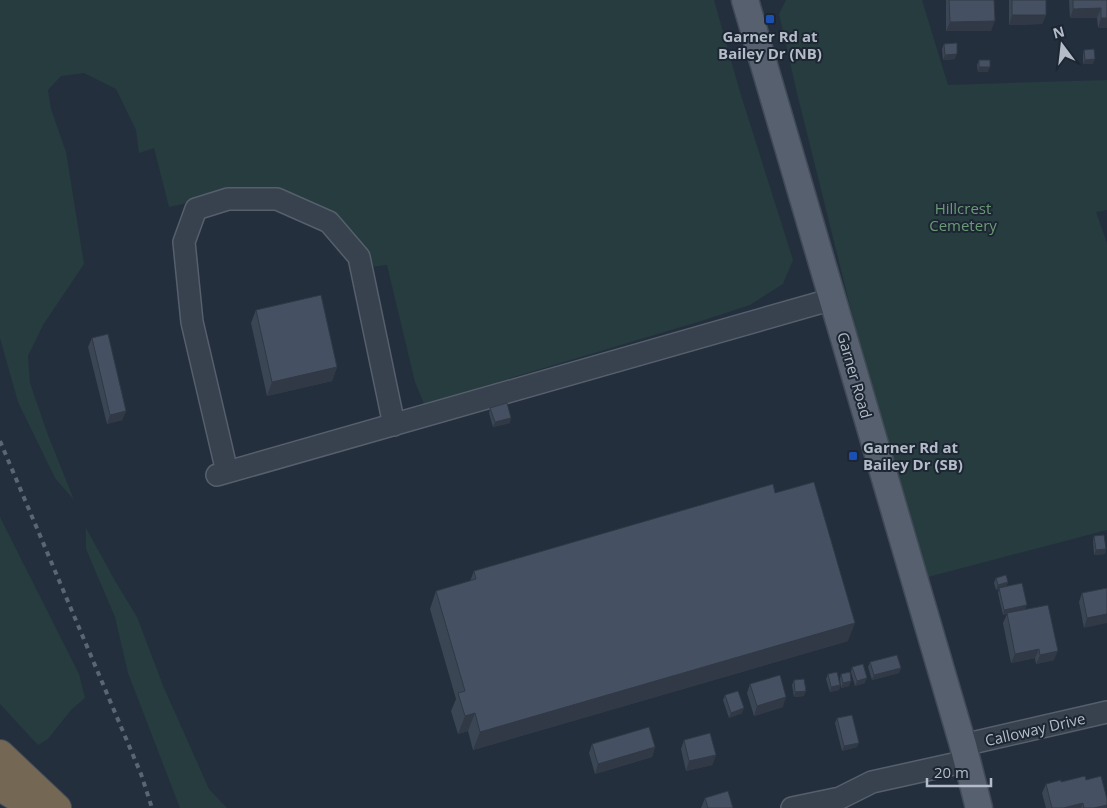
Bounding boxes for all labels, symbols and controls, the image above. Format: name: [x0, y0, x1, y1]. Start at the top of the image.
marker: Garner Rd at Bailey Dr (NB): [764, 13, 776, 25]
north arrow: [1037, 20, 1087, 70]
text: N: [1051, 21, 1066, 43]
place label: Garner Rd at Bailey Dr (NB): [718, 26, 822, 63]
park label: Hillcrest Cemetery: [929, 198, 997, 235]
street label: Garner Road: [833, 330, 877, 420]
place label: Garner Rd at Bailey Dr (SB): [863, 437, 963, 474]
marker: Garner Rd at Bailey Dr (SB): [847, 450, 859, 462]
street label: Calloway Drive: [983, 708, 1087, 750]
scale bar: [927, 756, 991, 788]
text: 20 m: [934, 762, 969, 782]

